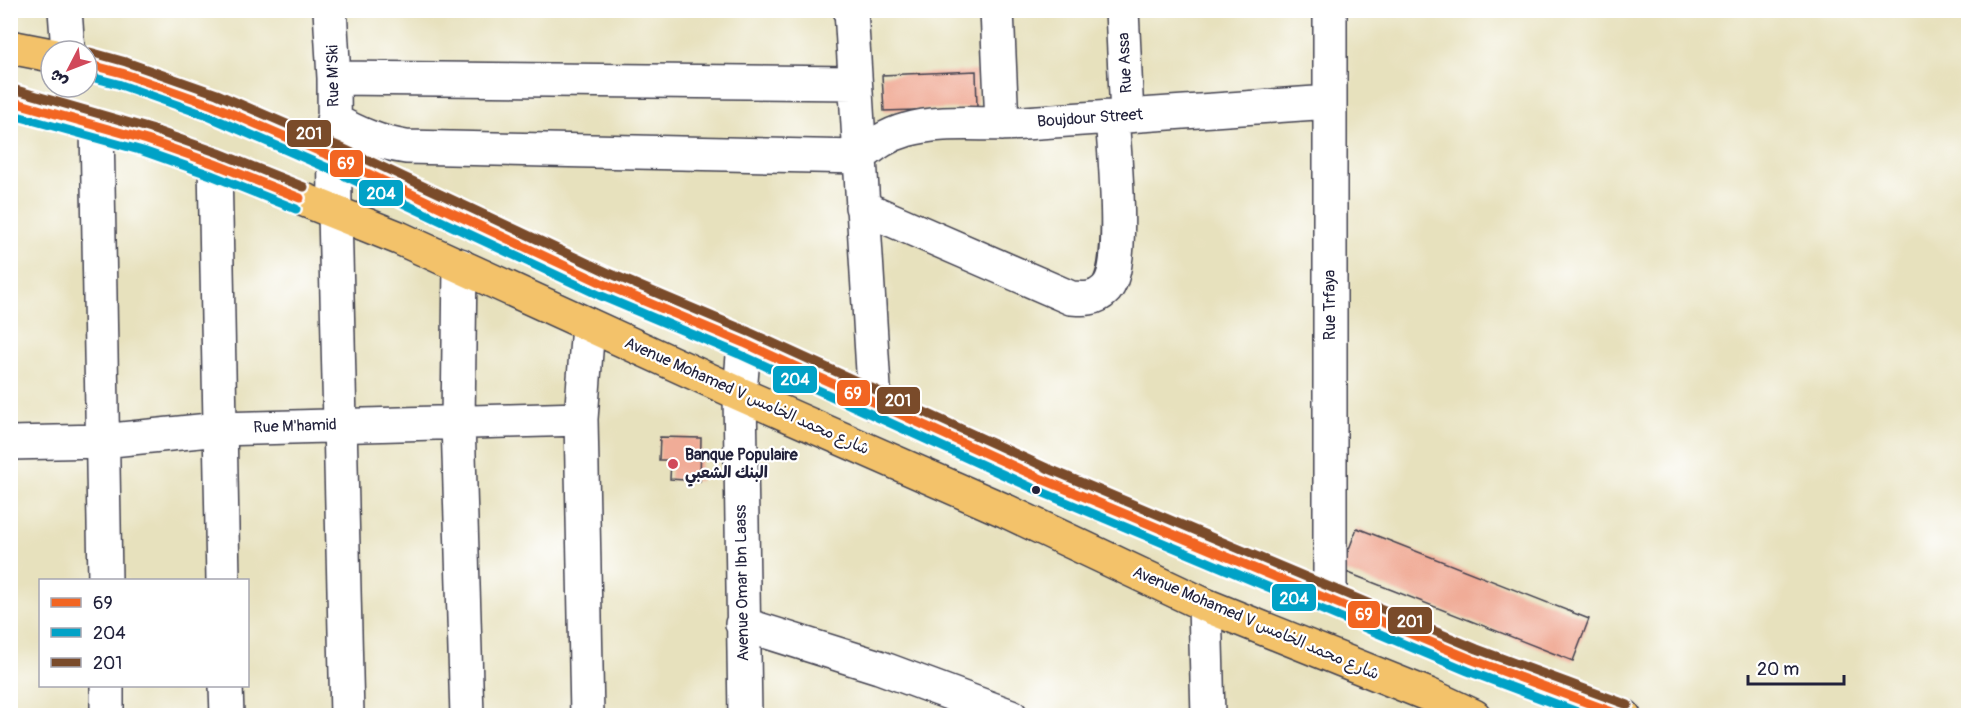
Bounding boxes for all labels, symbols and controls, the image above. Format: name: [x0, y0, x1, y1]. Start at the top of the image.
street label: Rue Assa: [1113, 32, 1137, 94]
north arrow: [39, 39, 99, 99]
street label: Rue M'Ski: [322, 45, 344, 107]
text: ش: [45, 65, 72, 92]
street label: Boujdour Street: [1036, 104, 1144, 132]
line badge: 201: [286, 119, 332, 148]
text: 201: [296, 124, 322, 144]
line badge: 69: [329, 149, 364, 178]
text: 69: [337, 154, 355, 174]
line badge: 204: [358, 179, 404, 207]
text: 204: [366, 184, 396, 204]
street label: Rue Trfaya: [1320, 270, 1340, 340]
street label: Avenue Mohamed V شارع محمد الخامس: [621, 333, 872, 460]
line badge: 204: [772, 365, 818, 394]
text: 204: [780, 370, 810, 390]
line badge: 69: [836, 379, 871, 407]
text: 69: [844, 384, 862, 404]
line badge: 201: [876, 386, 921, 415]
text: 201: [885, 391, 911, 411]
street label: Rue M'hamid: [253, 415, 337, 437]
place label: Banque Populaire البنك الشعبي: [685, 445, 799, 487]
marker: Banque Populaire البنك الشعبي: [666, 457, 680, 471]
unlabelled marker: [1030, 484, 1042, 496]
street label: Avenue Omar Ibn Laass: [731, 504, 753, 662]
street label: Avenue Mohamed V شارع محمد الخامس: [1129, 562, 1382, 685]
legend: [39, 579, 249, 687]
line badge: 204: [1271, 583, 1317, 612]
text: 204: [1279, 589, 1309, 609]
text: 69: [93, 592, 113, 615]
line badge: 69: [1347, 600, 1381, 629]
text: 69: [1355, 605, 1373, 625]
line badge: 201: [1387, 606, 1433, 635]
text: 201: [1397, 612, 1423, 632]
text: 204: [93, 622, 126, 645]
scale bar: [1748, 648, 1844, 686]
text: 201: [93, 652, 122, 675]
text: 20 m: [1757, 658, 1799, 681]

